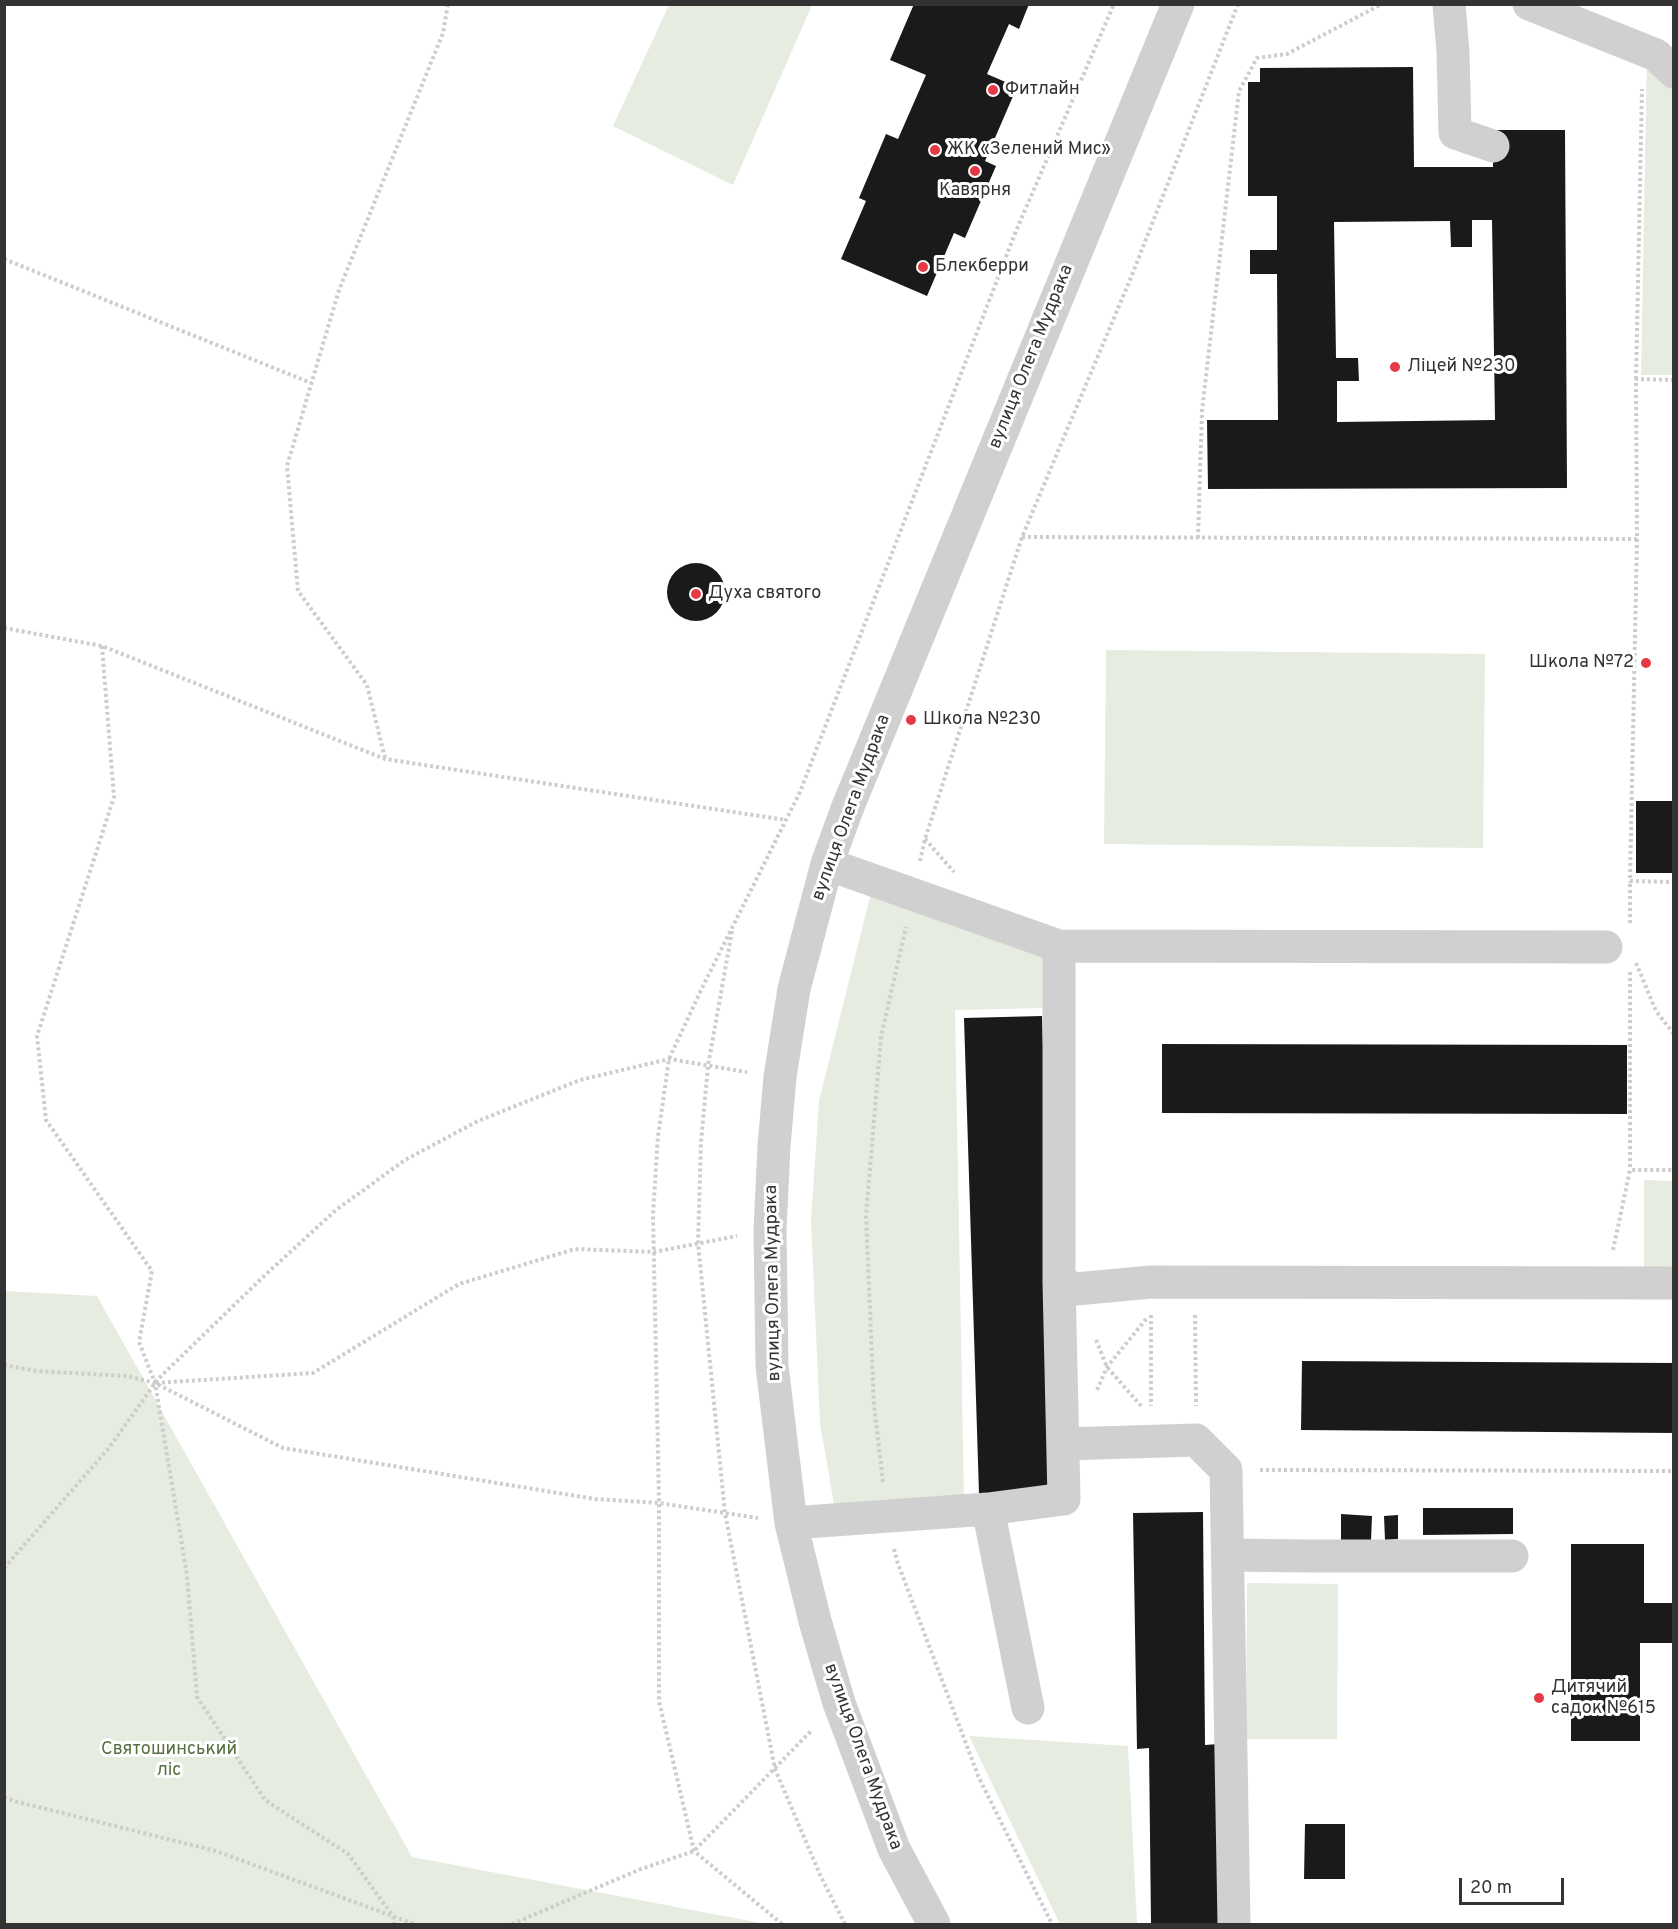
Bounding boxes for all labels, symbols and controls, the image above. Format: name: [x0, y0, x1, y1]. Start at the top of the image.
place label: Фитлайн: [1005, 79, 1080, 101]
marker: Фитлайн: [986, 83, 1000, 97]
place label: ЖК «Зелений Мис»: [947, 139, 1111, 161]
marker: ЖК «Зелений Мис»: [928, 143, 942, 157]
marker: Кавярня: [968, 164, 982, 178]
place label: Кавярня: [939, 180, 1011, 202]
place label: Блекберри: [935, 256, 1029, 278]
marker: Блекберри: [916, 260, 930, 274]
street label: вулиця Олега Мудрака: [985, 262, 1079, 452]
place label: Ліцей №230: [1407, 356, 1516, 378]
marker: Ліцей №230: [1388, 360, 1402, 374]
place label: Духа святого: [708, 583, 821, 605]
marker: Духа святого: [689, 587, 703, 601]
place label: Школа №72: [1529, 652, 1634, 674]
marker: Школа №72: [1639, 656, 1653, 670]
place label: Школа №230: [923, 709, 1041, 731]
street label: вулиця Олега Мудрака: [808, 712, 896, 904]
marker: Школа №230: [904, 713, 918, 727]
street label: вулиця Олега Мудрака: [761, 1185, 787, 1381]
street label: вулиця Олега Мудрака: [818, 1661, 906, 1853]
place label: Дитячий садок №615: [1551, 1677, 1656, 1720]
marker: Дитячий садок №615: [1532, 1691, 1546, 1705]
park label: Святошинський ліс: [101, 1739, 237, 1782]
scale bar: [1462, 1866, 1567, 1904]
text: 20 m: [1470, 1877, 1512, 1900]

